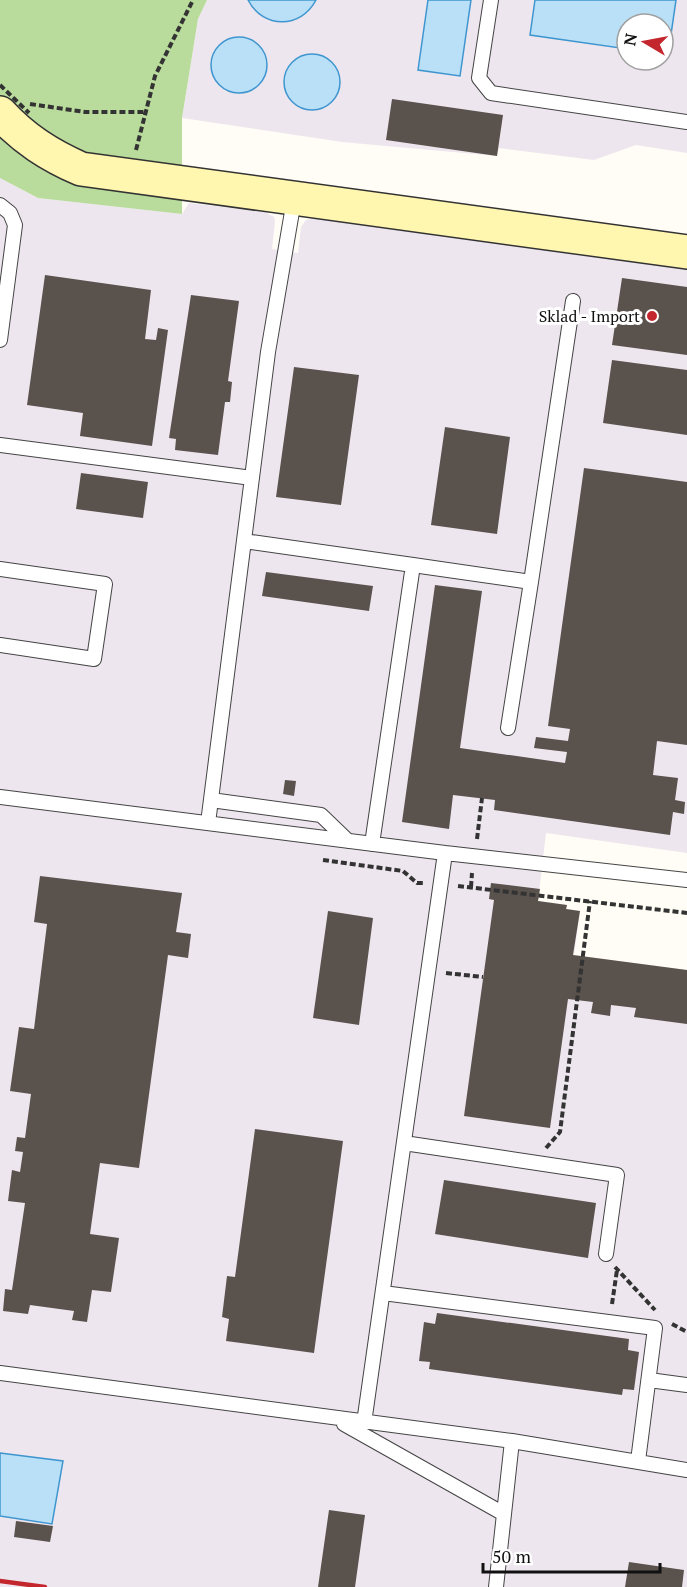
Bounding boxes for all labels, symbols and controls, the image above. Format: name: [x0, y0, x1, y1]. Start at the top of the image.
north arrow: [615, 12, 675, 72]
text: N: [618, 32, 642, 47]
place label: Sklad - Import: [539, 305, 640, 327]
marker: Sklad - Import: [645, 309, 659, 323]
scale bar: [483, 1536, 660, 1574]
text: 50 m: [492, 1544, 532, 1568]

